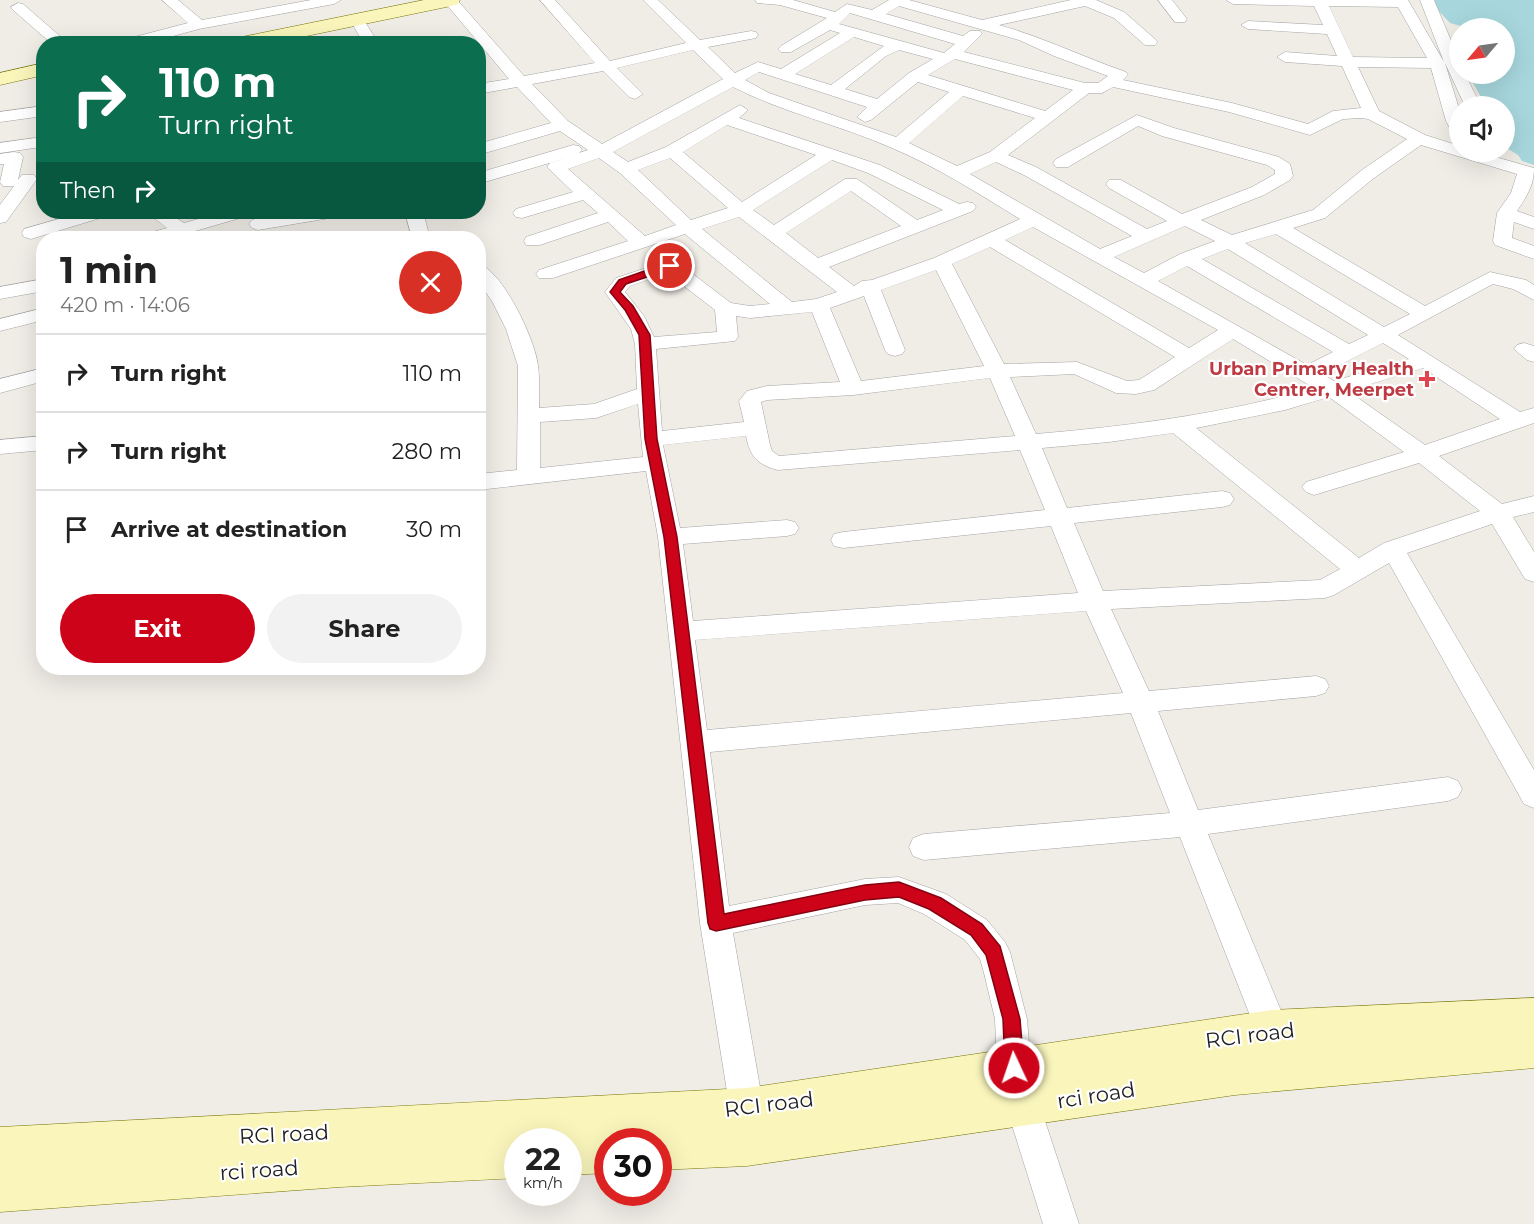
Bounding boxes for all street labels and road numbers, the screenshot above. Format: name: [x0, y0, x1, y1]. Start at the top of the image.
street label: RCI road: [1204, 1017, 1296, 1053]
street label: rci road: [1055, 1076, 1137, 1114]
street label: RCI road: [723, 1086, 815, 1122]
street label: RCI road: [239, 1119, 329, 1149]
street label: rci road: [219, 1155, 299, 1185]

